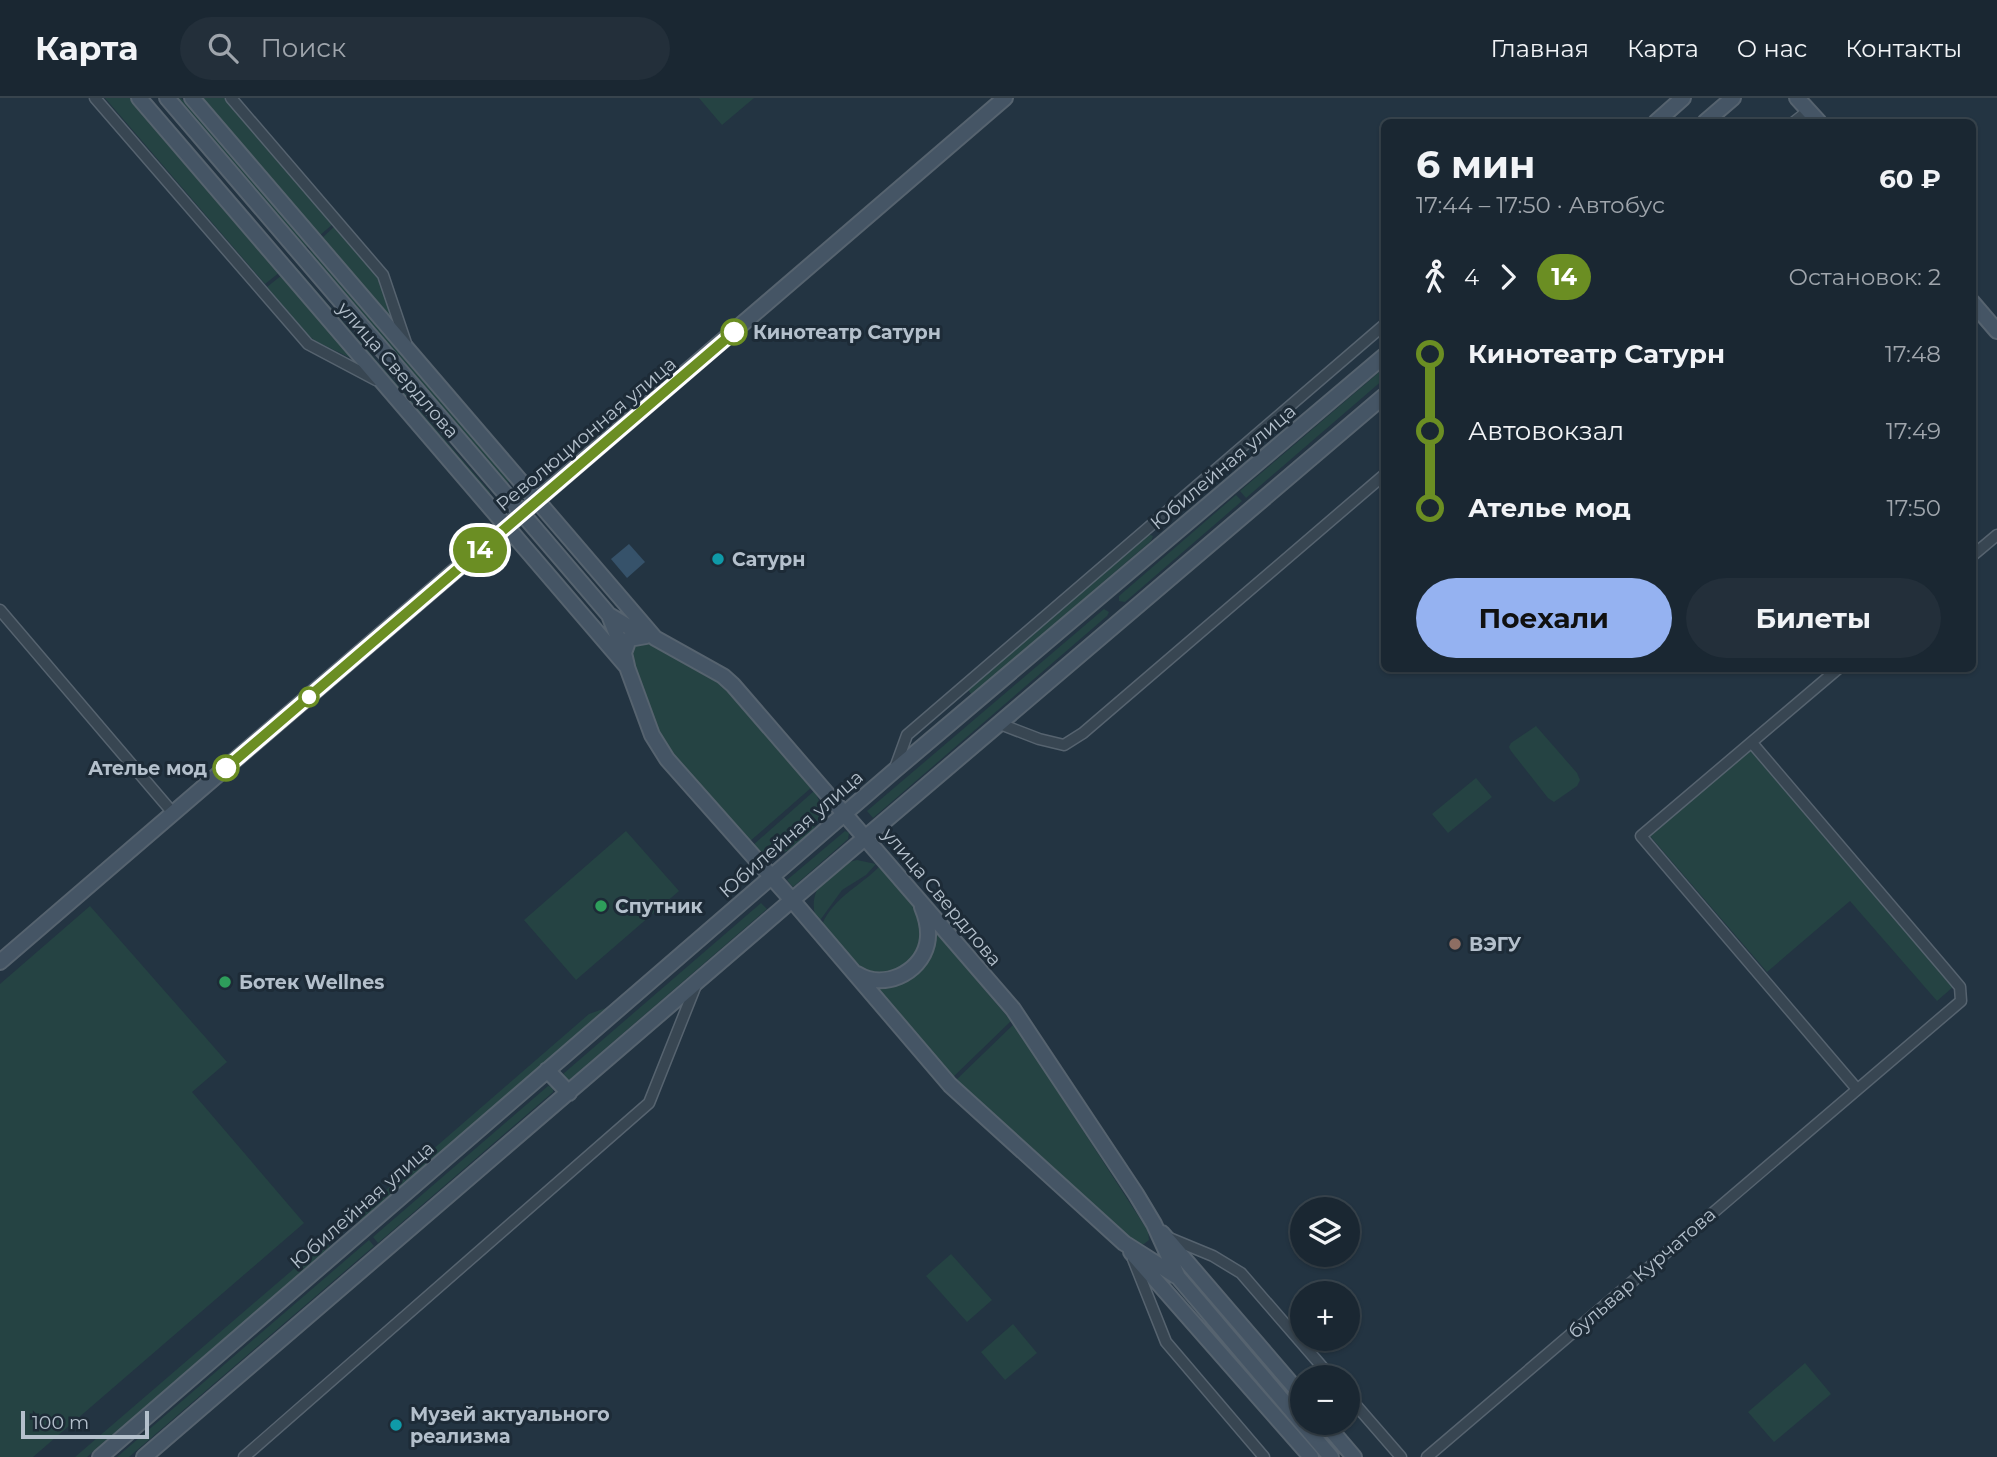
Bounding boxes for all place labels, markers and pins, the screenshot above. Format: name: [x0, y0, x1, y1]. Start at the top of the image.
marker: Кинотеатр Сатурн: [721, 319, 747, 345]
place label: Кинотеатр Сатурн: [753, 321, 941, 344]
place label: Сатурн: [732, 548, 805, 571]
marker: Сатурн: [710, 551, 726, 567]
unlabelled marker: [299, 687, 319, 707]
marker: Ателье мод: [213, 755, 239, 781]
place label: Ателье мод: [88, 757, 207, 780]
place label: Спутник: [615, 895, 703, 918]
marker: Спутник: [593, 898, 609, 914]
place label: ВЭГУ: [1469, 933, 1521, 956]
marker: ВЭГУ: [1447, 936, 1463, 952]
place label: Ботек Wellnes: [239, 971, 384, 994]
marker: Ботек Wellnes: [217, 974, 233, 990]
place label: Музей актуального реализма: [410, 1403, 610, 1448]
marker: Музей актуального реализма: [388, 1417, 404, 1433]

